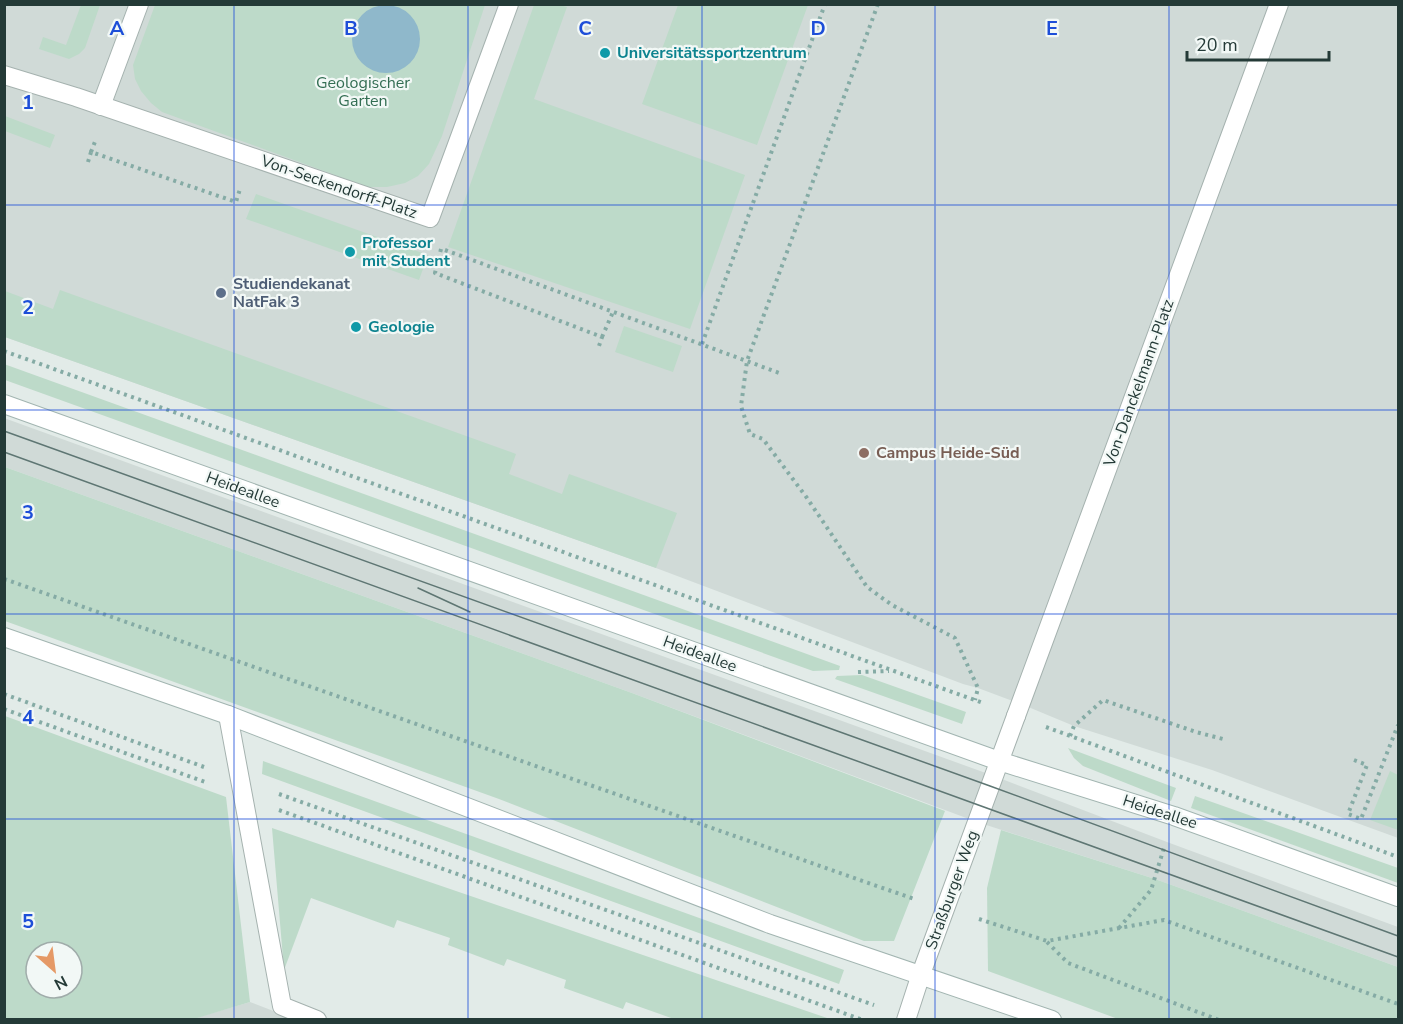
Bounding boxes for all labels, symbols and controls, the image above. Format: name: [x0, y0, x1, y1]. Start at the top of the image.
text: A: [110, 15, 125, 42]
text: B: [344, 15, 358, 42]
text: C: [578, 15, 592, 42]
text: D: [810, 15, 826, 42]
text: E: [1046, 15, 1058, 42]
scale bar: [1187, 24, 1330, 62]
text: 20 m: [1196, 33, 1238, 57]
place label: Universitätssportzentrum: [617, 42, 807, 64]
marker: Universitätssportzentrum: [598, 46, 612, 60]
park label: Geologischer Garten: [316, 72, 410, 112]
text: 1: [22, 89, 34, 116]
street label: Von-Seckendorff-Platz: [257, 150, 420, 224]
place label: Professor mit Student: [362, 232, 451, 272]
marker: Professor mit Student: [343, 245, 357, 259]
place label: Studiendekanat NatFak 3: [233, 273, 351, 313]
marker: Studiendekanat NatFak 3: [214, 286, 228, 300]
text: 2: [22, 294, 34, 321]
street label: Von-Danckelmann-Platz: [1098, 296, 1179, 471]
place label: Geologie: [368, 316, 435, 338]
marker: Geologie: [349, 320, 363, 334]
place label: Campus Heide-Süd: [876, 442, 1020, 464]
marker: Campus Heide-Süd: [857, 446, 871, 460]
street label: Heideallee: [203, 466, 283, 514]
text: 3: [22, 499, 34, 526]
street label: Heideallee: [660, 630, 740, 678]
text: 4: [22, 704, 34, 731]
street label: Heideallee: [1120, 790, 1200, 834]
street label: Straßburger Weg: [920, 827, 984, 953]
text: 5: [22, 908, 34, 935]
north arrow: [24, 940, 84, 1000]
text: N: [50, 970, 71, 995]

